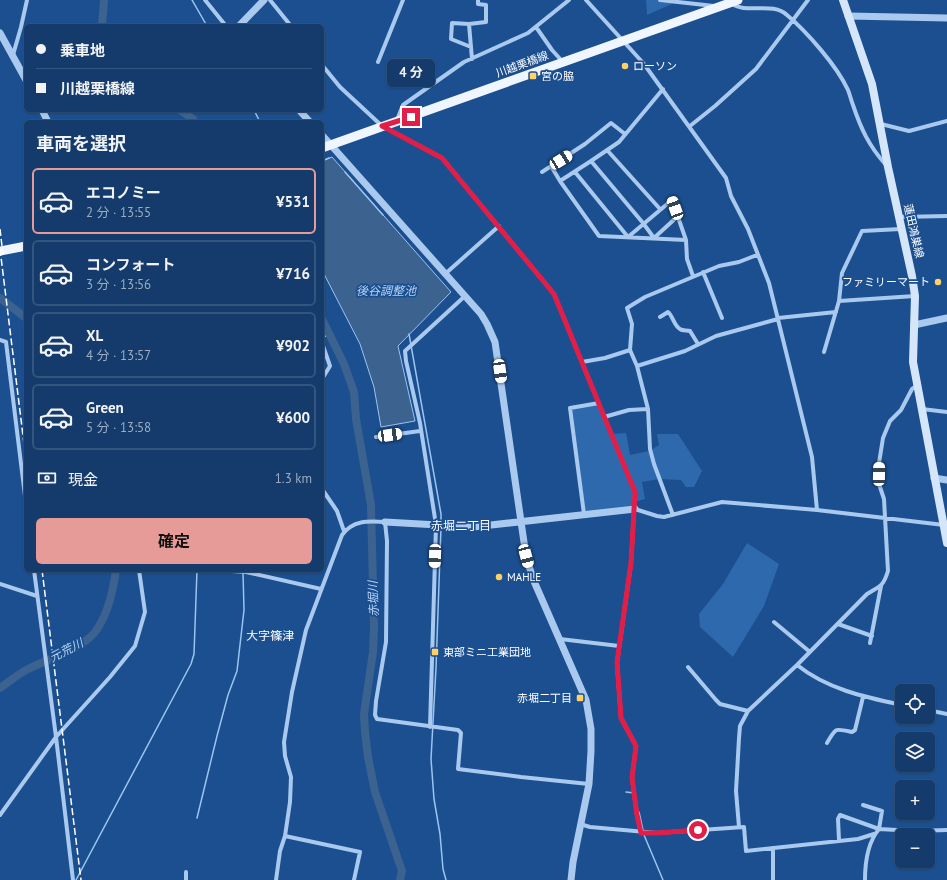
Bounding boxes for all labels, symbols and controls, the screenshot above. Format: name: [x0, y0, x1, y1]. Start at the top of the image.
text: 乗車地: [60, 41, 105, 60]
street label: 川越栗橋線: [494, 48, 550, 80]
callout: 4 分: [387, 59, 435, 87]
place label: ローソン: [633, 59, 677, 73]
marker: ローソン: [620, 61, 630, 71]
text: 4 分: [399, 64, 423, 81]
place label: 宮の脇: [541, 69, 574, 83]
marker: 宮の脇: [528, 71, 538, 81]
text: 川越栗橋線: [60, 79, 135, 98]
route end: [402, 108, 420, 126]
text: 車両を選択: [36, 132, 126, 155]
car: [548, 149, 574, 171]
icon: car: [38, 183, 74, 219]
text: エコノミー: [86, 183, 161, 202]
text: ¥531: [276, 192, 310, 211]
car: [665, 195, 685, 221]
street label: 蓮田鴻巣線: [901, 203, 927, 259]
text: 2 分 · 13:55: [86, 204, 151, 221]
icon: car: [38, 255, 74, 291]
text: コンフォート: [86, 255, 176, 274]
text: ¥716: [276, 264, 310, 283]
place label: ファミリーマート: [842, 275, 930, 289]
text: 3 分 · 13:56: [86, 276, 151, 293]
marker: ファミリーマート: [933, 277, 943, 287]
water label: 後谷調整池: [356, 283, 417, 298]
text: XL: [86, 326, 103, 345]
icon: car: [38, 327, 74, 363]
text: ¥902: [276, 336, 310, 355]
text: 4 分 · 13:57: [86, 347, 151, 364]
car: [492, 358, 508, 384]
text: Green: [86, 398, 124, 417]
icon: car: [38, 399, 74, 435]
text: ¥600: [276, 408, 310, 427]
text: 5 分 · 13:58: [86, 419, 151, 436]
car: [377, 427, 403, 443]
car: [873, 462, 885, 486]
icon: cash: [36, 467, 58, 489]
text: 現金: [68, 470, 98, 489]
text: 1.3 km: [275, 470, 312, 487]
button: 確定: [36, 518, 312, 564]
district label: 赤堀二丁目: [431, 518, 491, 533]
car: [517, 543, 535, 569]
car: [429, 544, 441, 568]
place label: MAHLE: [507, 570, 541, 584]
marker: MAHLE: [494, 572, 504, 582]
water label: 赤堀川: [365, 579, 381, 617]
district label: 大字篠津: [246, 628, 294, 643]
water label: 元荒川: [47, 634, 87, 665]
place label: 東部ミニ工業団地: [443, 645, 531, 659]
marker: 東部ミニ工業団地: [430, 647, 440, 657]
map controls: [895, 684, 935, 868]
button: locate: [895, 684, 935, 724]
place label: 赤堀二丁目: [517, 691, 572, 705]
marker: 赤堀二丁目: [575, 693, 585, 703]
button: layers: [895, 732, 935, 772]
button: +: [895, 780, 935, 820]
route start: [689, 821, 707, 839]
button: −: [895, 828, 935, 868]

